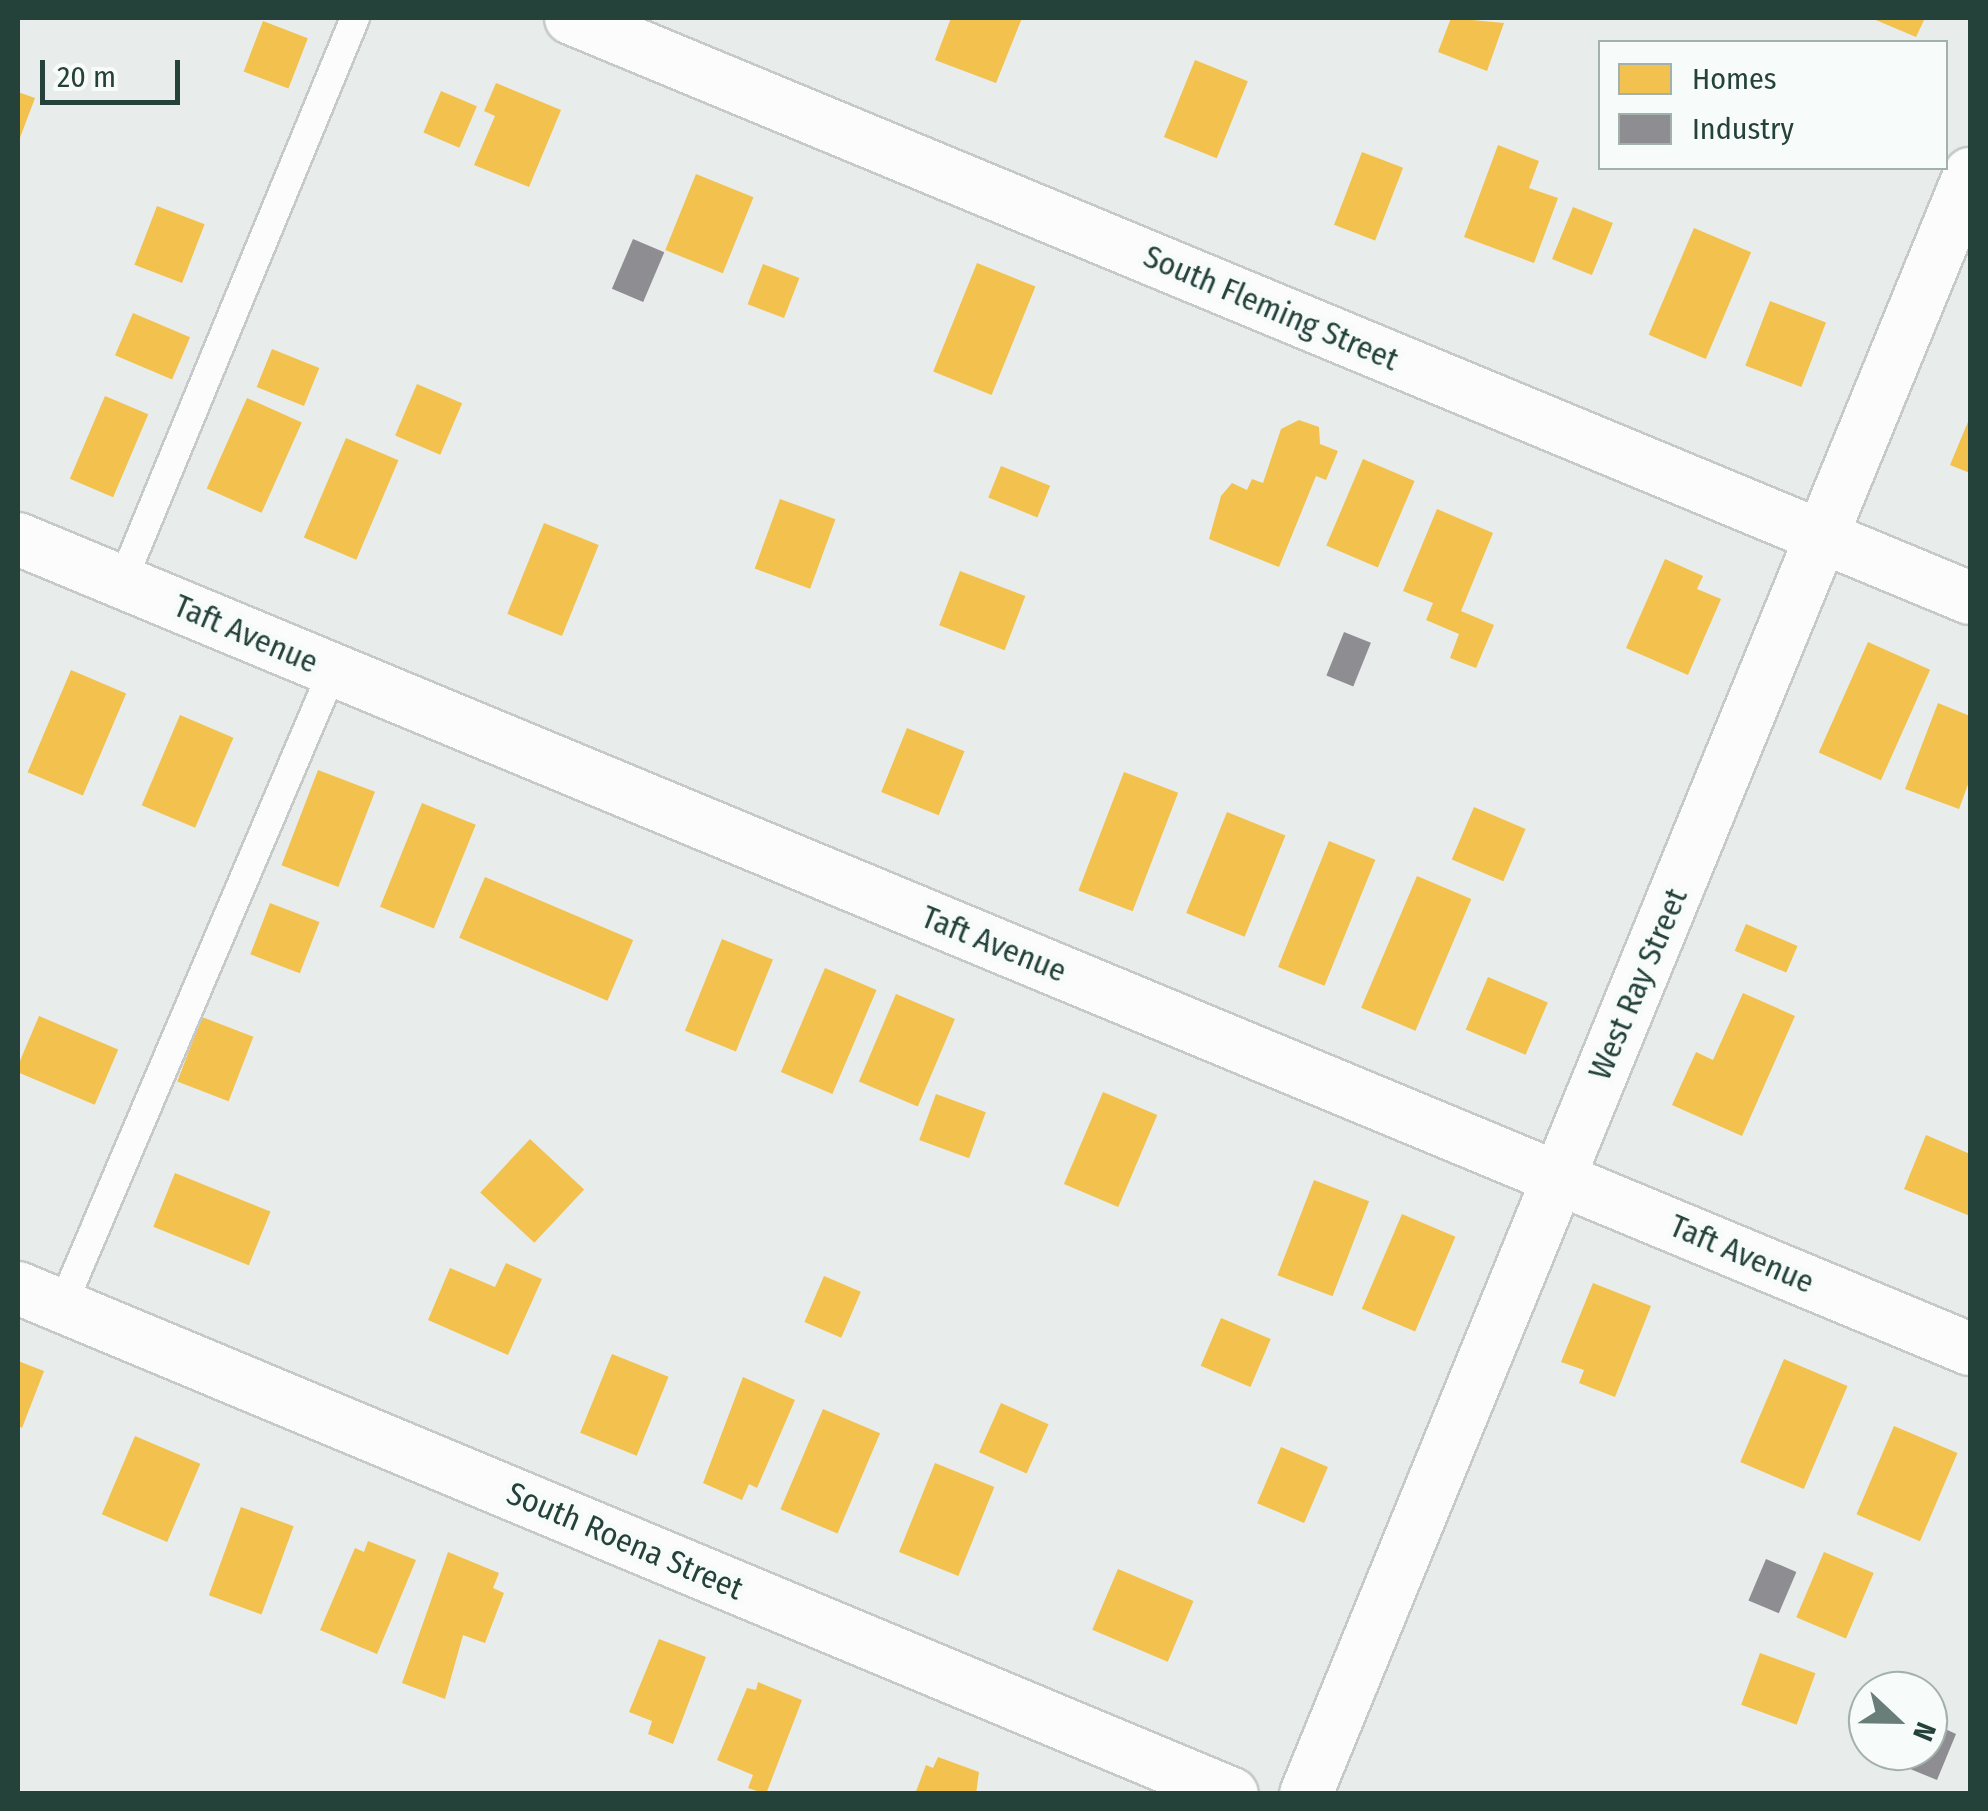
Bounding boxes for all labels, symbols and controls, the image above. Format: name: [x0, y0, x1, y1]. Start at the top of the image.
scale bar: [45, 40, 185, 102]
legend: [1598, 40, 1948, 170]
text: 20 m: [57, 59, 116, 95]
text: Homes: [1692, 61, 1777, 97]
text: Industry: [1692, 111, 1794, 147]
street label: South Fleming Street: [1138, 237, 1404, 379]
street label: Taft Avenue: [168, 586, 324, 682]
street label: West Ray Street: [1580, 883, 1696, 1085]
street label: Taft Avenue: [916, 898, 1072, 990]
street label: Taft Avenue: [1664, 1206, 1820, 1302]
street label: South Roena Street: [501, 1474, 749, 1608]
north arrow: [1848, 1671, 1948, 1771]
text: N: [1906, 1718, 1943, 1746]

